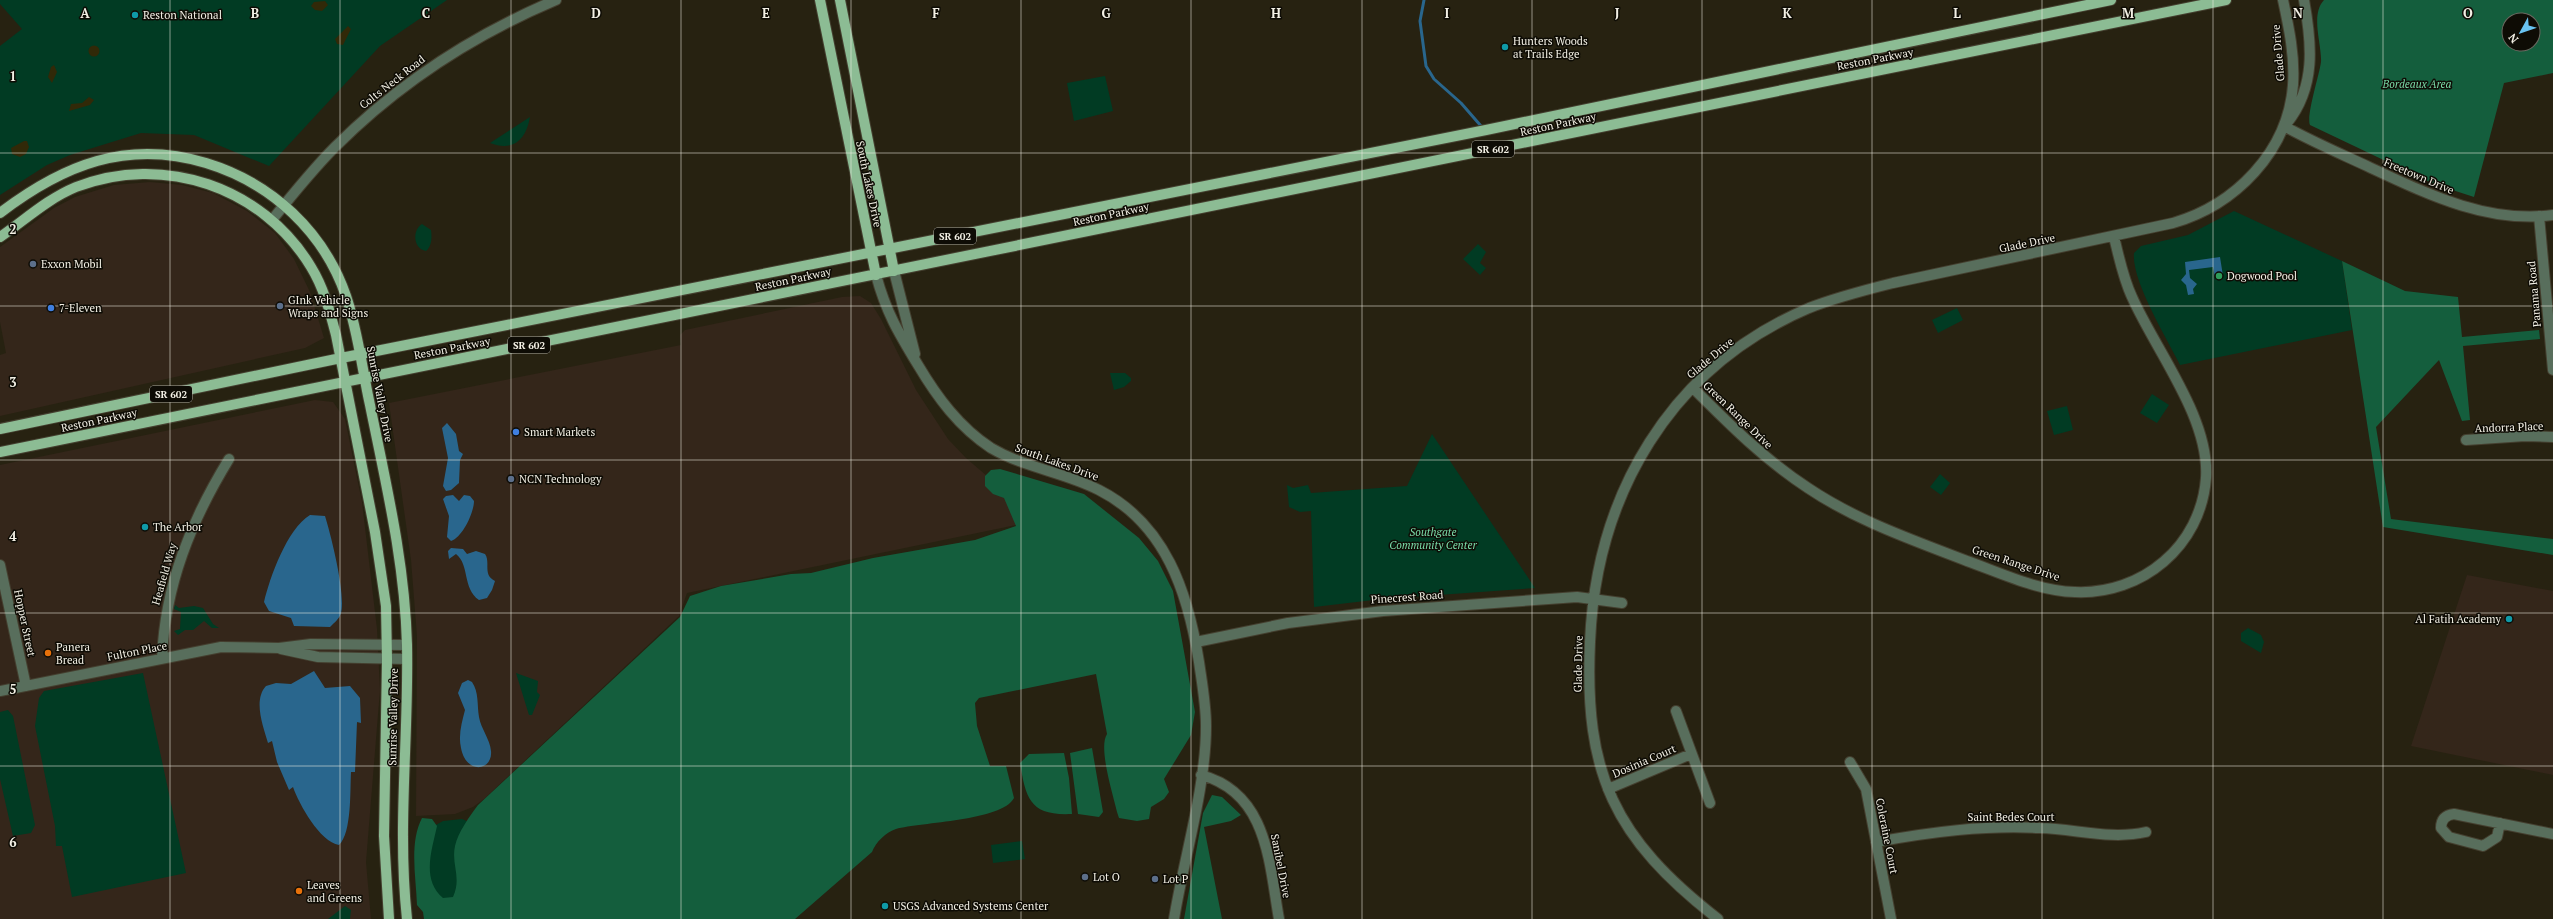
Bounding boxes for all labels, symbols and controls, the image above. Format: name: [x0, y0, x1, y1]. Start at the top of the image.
text: A: [80, 4, 90, 22]
text: B: [251, 4, 259, 22]
text: C: [422, 4, 430, 22]
text: D: [591, 4, 601, 22]
text: E: [762, 4, 770, 22]
text: F: [932, 4, 940, 22]
text: G: [1101, 4, 1111, 22]
text: H: [1271, 4, 1281, 22]
text: I: [1445, 4, 1450, 22]
text: J: [1615, 4, 1620, 22]
text: K: [1782, 4, 1792, 22]
text: L: [1953, 4, 1961, 22]
text: M: [2122, 4, 2134, 22]
text: N: [2293, 4, 2303, 22]
text: O: [2463, 4, 2473, 22]
place label: Reston National: [143, 8, 222, 22]
marker: Reston National: [130, 10, 140, 20]
north arrow: [2501, 12, 2541, 52]
street label: Glade Drive: [2269, 24, 2287, 82]
text: N: [2505, 30, 2521, 46]
place label: Hunters Woods at Trails Edge: [1513, 34, 1588, 61]
marker: Hunters Woods at Trails Edge: [1500, 42, 1510, 52]
street label: Reston Parkway: [1836, 45, 1915, 73]
street label: Colts Neck Road: [356, 52, 428, 112]
text: 1: [9, 67, 17, 85]
park label: Bordeaux Area: [2381, 77, 2452, 91]
street label: Reston Parkway: [1519, 109, 1598, 139]
street label: South Lakes Drive: [853, 140, 885, 229]
road number: SR 602: [1472, 141, 1514, 157]
street label: Freetown Drive: [2382, 155, 2457, 197]
street label: Reston Parkway: [1072, 199, 1151, 229]
text: 2: [9, 220, 17, 238]
road number: SR 602: [934, 228, 976, 244]
street label: Glade Drive: [1998, 230, 2057, 256]
place label: Exxon Mobil: [41, 257, 102, 271]
marker: Exxon Mobil: [28, 259, 38, 269]
street label: Panama Road: [2524, 260, 2544, 328]
street label: Reston Parkway: [754, 264, 833, 294]
place label: Dogwood Pool: [2227, 269, 2297, 283]
marker: Dogwood Pool: [2214, 271, 2224, 281]
place label: GInk Vehicle Wraps and Signs: [288, 293, 368, 320]
place label: 7-Eleven: [59, 301, 102, 315]
marker: GInk Vehicle Wraps and Signs: [275, 301, 285, 311]
marker: 7-Eleven: [46, 303, 56, 313]
street label: Reston Parkway: [413, 334, 492, 362]
street label: Glade Drive: [1684, 334, 1737, 382]
road number: SR 602: [508, 337, 550, 353]
street label: Sunrise Valley Drive: [364, 345, 396, 444]
text: 3: [9, 373, 17, 391]
street label: Green Range Drive: [1700, 378, 1776, 452]
road number: SR 602: [150, 386, 192, 402]
street label: Reston Parkway: [60, 405, 139, 435]
street label: Andorra Place: [2474, 419, 2544, 435]
place label: Smart Markets: [524, 425, 595, 439]
marker: Smart Markets: [511, 427, 521, 437]
street label: South Lakes Drive: [1013, 440, 1101, 484]
place label: NCN Technology: [519, 472, 602, 486]
marker: NCN Technology: [506, 474, 516, 484]
place label: The Arbor: [153, 520, 203, 534]
marker: The Arbor: [140, 522, 150, 532]
park label: Southgate Community Center: [1389, 525, 1477, 552]
text: 4: [9, 527, 17, 545]
street label: Heafield Way: [148, 541, 180, 607]
street label: Green Range Drive: [1970, 542, 2062, 584]
street label: Pinecrest Road: [1370, 587, 1444, 607]
street label: Hopper Street: [11, 588, 39, 658]
place label: Al Fatih Academy: [2415, 612, 2501, 626]
marker: Al Fatih Academy: [2504, 614, 2514, 624]
street label: Glade Drive: [1571, 635, 1586, 693]
street label: Fulton Place: [106, 638, 169, 664]
place label: Panera Bread: [56, 640, 90, 667]
marker: Panera Bread: [43, 648, 53, 658]
street label: Sunrise Valley Drive: [385, 668, 401, 766]
text: 5: [9, 680, 17, 698]
street label: Dosinia Court: [1610, 741, 1678, 781]
street label: Coleraine Court: [1873, 797, 1901, 875]
street label: Saint Bedes Court: [1968, 810, 2054, 824]
text: 6: [9, 833, 17, 851]
street label: Sanibel Drive: [1268, 833, 1294, 900]
place label: Lot O: [1093, 870, 1120, 884]
marker: Lot O: [1080, 872, 1090, 882]
place label: Lot P: [1163, 872, 1189, 886]
marker: Lot P: [1150, 874, 1160, 884]
place label: Leaves and Greens: [307, 878, 362, 905]
marker: Leaves and Greens: [294, 886, 304, 896]
place label: USGS Advanced Systems Center: [893, 899, 1049, 913]
marker: USGS Advanced Systems Center: [880, 901, 890, 911]

